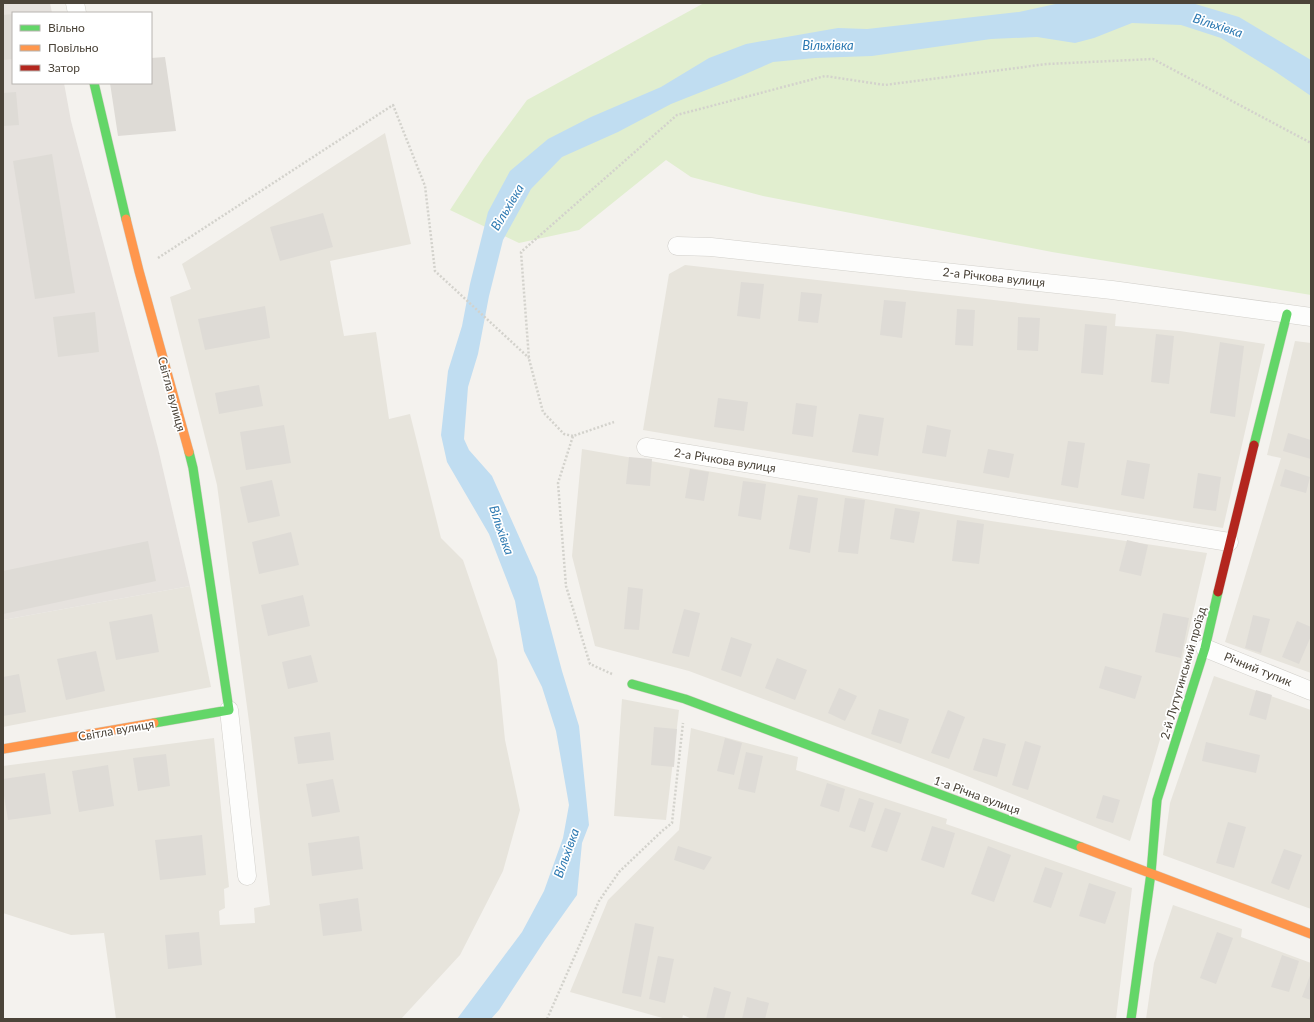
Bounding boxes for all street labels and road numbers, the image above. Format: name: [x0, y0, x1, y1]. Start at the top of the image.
street label: 2-а Річкова вулиця: [942, 264, 1046, 290]
street label: Світла вулиця: [155, 355, 189, 433]
street label: 2-а Річкова вулиця: [673, 445, 777, 475]
street label: 2-й Лутугинський проїзд: [1157, 604, 1209, 741]
street label: Річний тупик: [1222, 649, 1295, 690]
street label: Світла вулиця: [77, 716, 155, 744]
street label: 1-а Річна вулиця: [932, 772, 1022, 818]

